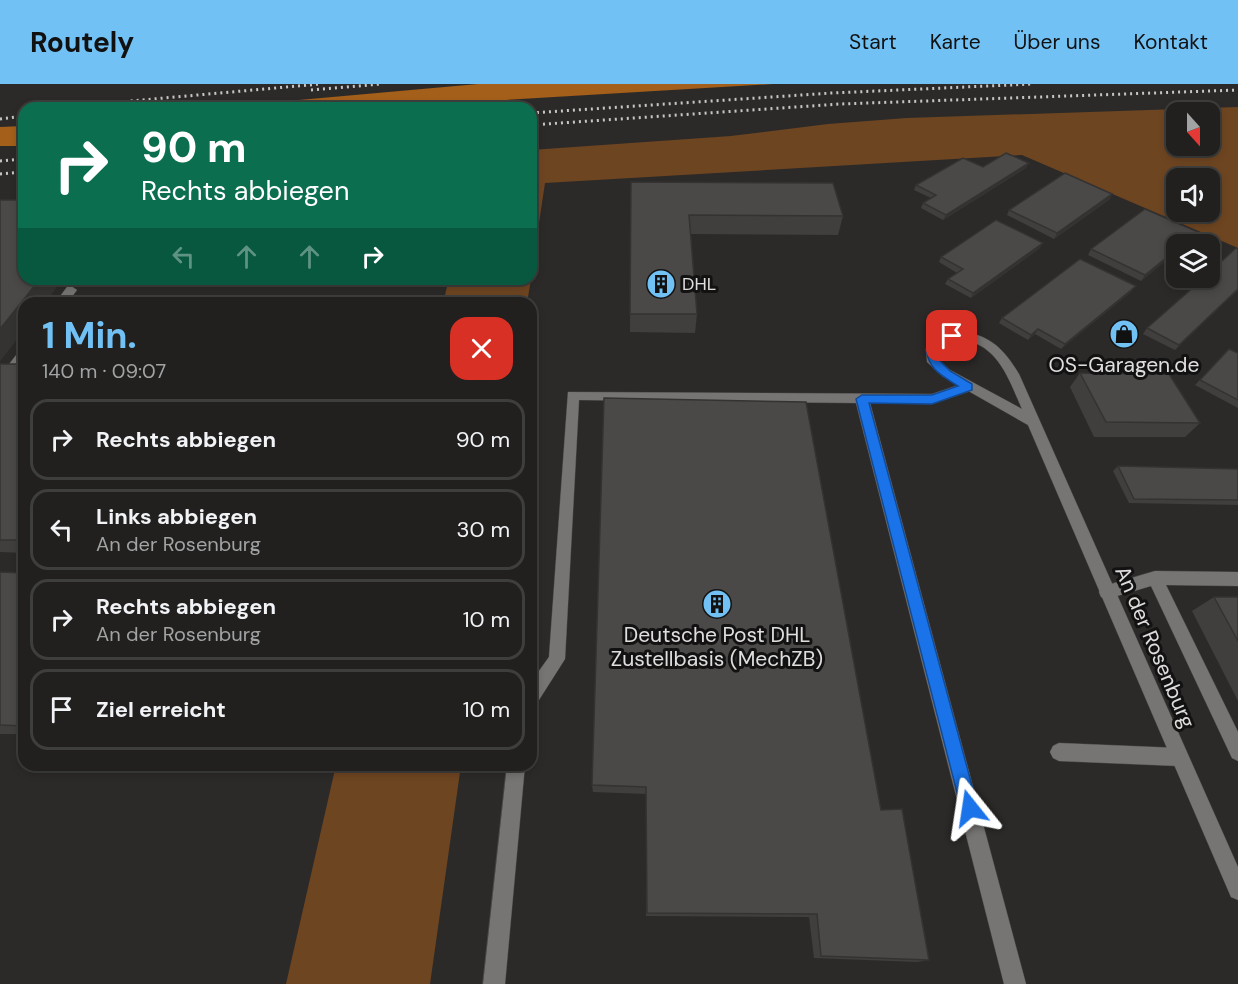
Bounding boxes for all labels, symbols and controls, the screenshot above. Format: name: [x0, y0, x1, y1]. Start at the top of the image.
text: Routely: [30, 24, 134, 61]
text: Start: [849, 28, 897, 56]
text: Karte: [930, 28, 981, 56]
text: Über uns: [1014, 28, 1100, 56]
text: Kontakt: [1133, 28, 1208, 56]
north arrow: [1166, 102, 1220, 156]
map controls: [1166, 102, 1220, 288]
text: 90 m: [141, 120, 247, 175]
icon: right: [42, 126, 120, 204]
button: sound: [1166, 168, 1220, 222]
text: Rechts abbiegen: [141, 173, 349, 208]
button: layers: [1166, 234, 1220, 288]
icon: left: [167, 240, 200, 273]
icon: ahead: [230, 240, 263, 273]
icon: ahead: [293, 240, 326, 273]
icon: right: [356, 240, 389, 273]
building icon: DHL: [645, 268, 677, 300]
place label: DHL: [682, 272, 716, 296]
pin: [926, 310, 977, 361]
text: 1 Min.: [42, 312, 137, 359]
button: close: [450, 317, 513, 380]
shop icon: OS-Garagen.de: [1108, 318, 1140, 350]
icon: arrive: [935, 319, 968, 352]
place label: OS-Garagen.de: [1049, 351, 1199, 379]
text: 140 m · 09:07: [42, 358, 166, 384]
icon: right: [45, 423, 78, 456]
text: Rechts abbiegen: [96, 425, 276, 454]
text: 90 m: [456, 425, 510, 454]
text: Links abbiegen: [96, 502, 257, 531]
icon: left: [45, 513, 78, 546]
text: 30 m: [456, 515, 510, 544]
text: An der Rosenburg: [96, 531, 261, 557]
street label: An der Rosenburg: [1108, 562, 1202, 732]
building icon: Deutsche Post DHL Zustellbasis (MechZB): [701, 588, 733, 620]
text: Rechts abbiegen: [96, 592, 276, 621]
icon: right: [45, 603, 78, 636]
text: 10 m: [463, 605, 510, 634]
text: An der Rosenburg: [96, 621, 261, 647]
place label: Deutsche Post DHL Zustellbasis (MechZB): [611, 621, 823, 673]
icon: arrive: [45, 693, 78, 726]
text: Ziel erreicht: [96, 695, 226, 724]
text: 10 m: [463, 695, 510, 724]
position arrow: [938, 776, 1002, 840]

